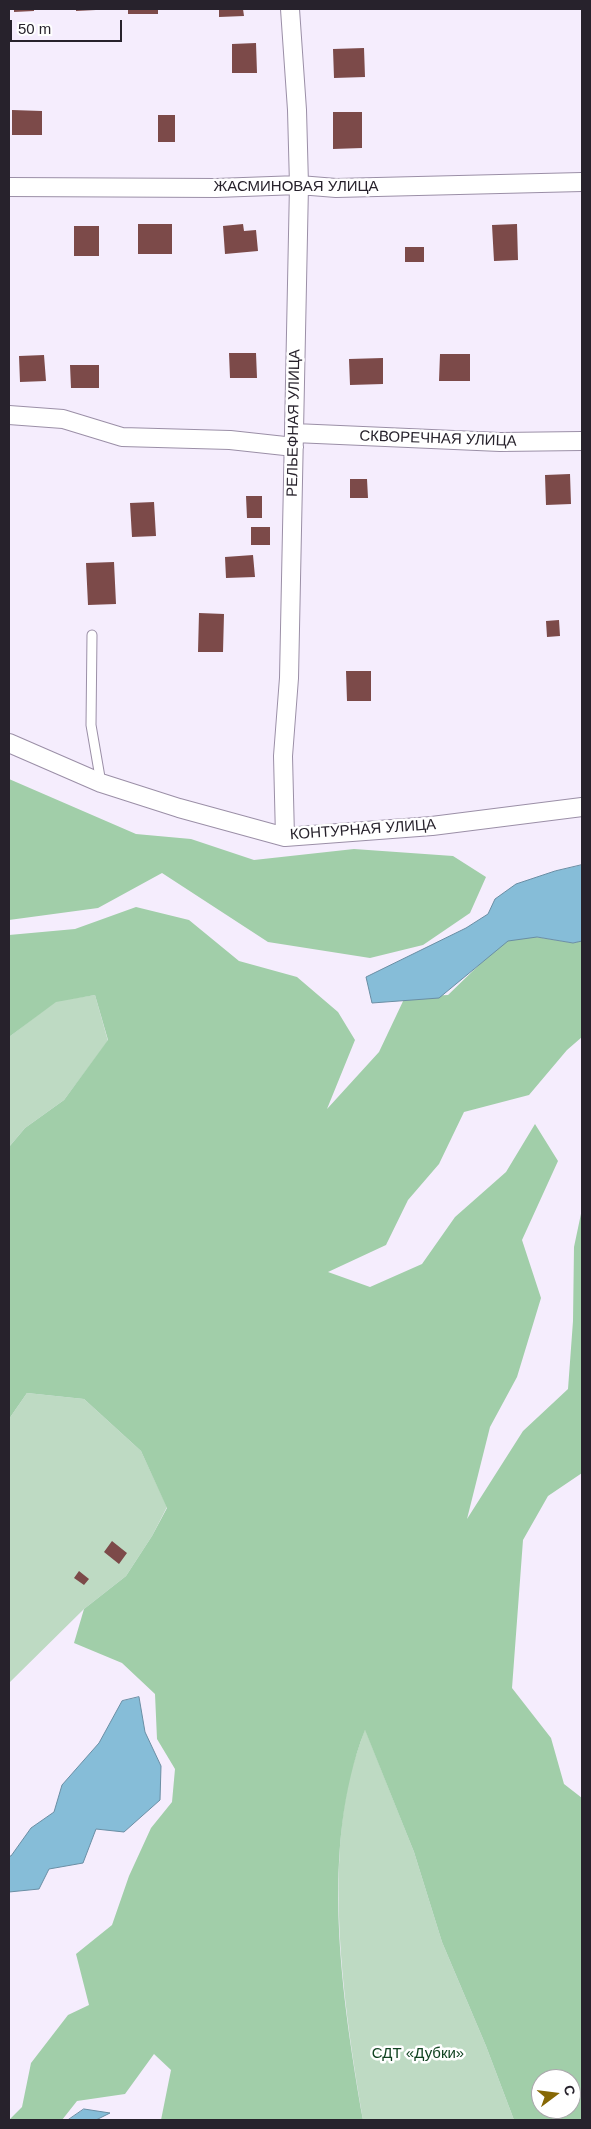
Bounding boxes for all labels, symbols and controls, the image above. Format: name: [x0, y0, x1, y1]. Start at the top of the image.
scale bar: [12, 10, 125, 42]
text: 50 m: [18, 20, 51, 37]
street label: ЖАСМИНОВАЯ УЛИЦА: [213, 178, 379, 196]
street label: РЕЛЬЕФНАЯ УЛИЦА: [284, 349, 304, 497]
street label: СКВОРЕЧНАЯ УЛИЦА: [359, 427, 517, 451]
street label: КОНТУРНАЯ УЛИЦА: [289, 816, 437, 844]
park label: СДТ «Дубки»: [372, 2045, 464, 2063]
north arrow: [531, 2069, 581, 2119]
text: С: [560, 2083, 579, 2097]

